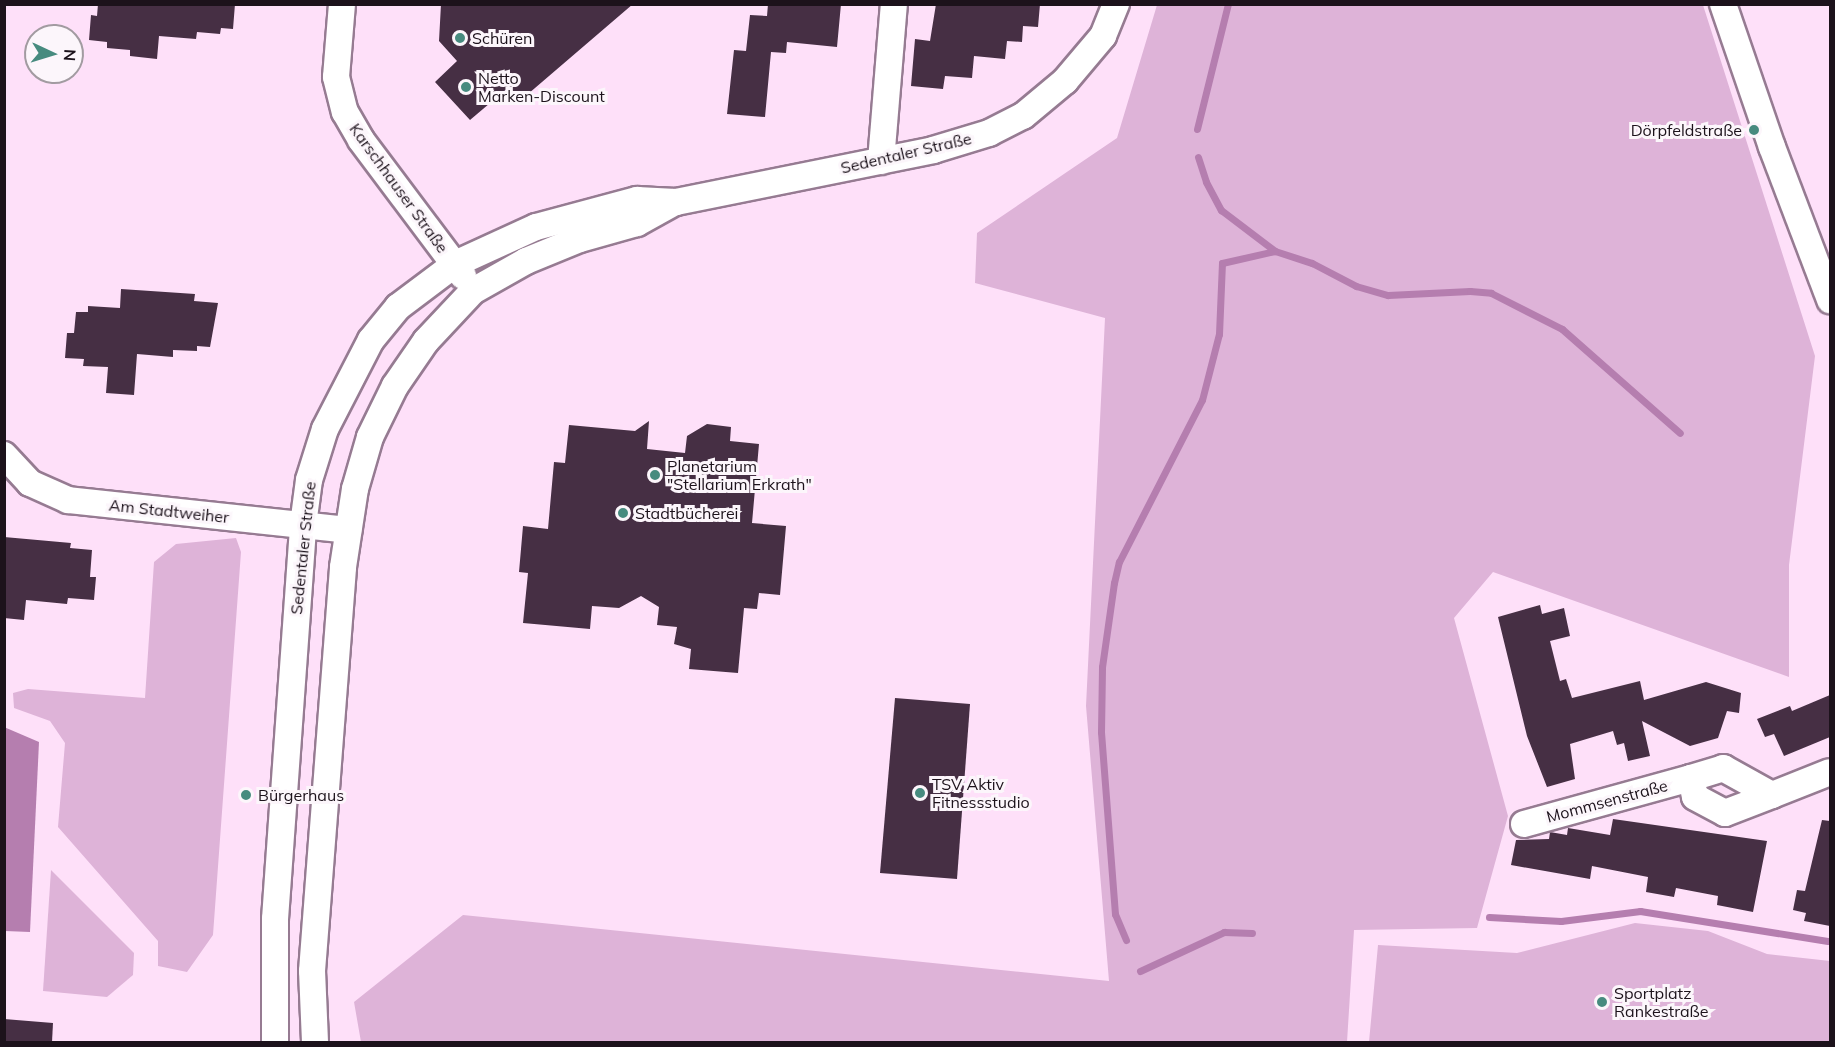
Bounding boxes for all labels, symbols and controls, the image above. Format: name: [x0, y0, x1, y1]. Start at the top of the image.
north arrow: [24, 24, 84, 84]
place label: Schüren: [472, 28, 532, 48]
marker: Schüren: [453, 31, 467, 45]
text: N: [60, 48, 80, 62]
place label: Netto Marken-Discount: [478, 68, 605, 106]
marker: Netto Marken-Discount: [459, 80, 473, 94]
street label: Karschhauser Straße: [346, 120, 452, 256]
place label: Dörpfeldstraße: [1631, 120, 1742, 140]
marker: Dörpfeldstraße: [1747, 123, 1761, 137]
street label: Sedentaler Straße: [839, 129, 973, 177]
place label: Planetarium "Stellarium Erkrath": [667, 456, 812, 494]
marker: Planetarium "Stellarium Erkrath": [648, 468, 662, 482]
street label: Sedentaler Straße: [286, 480, 320, 616]
street label: Am Stadtweiher: [108, 495, 230, 527]
place label: Stadtbücherei: [635, 503, 738, 523]
marker: Stadtbücherei: [616, 506, 630, 520]
place label: TSV Aktiv Fitnessstudio: [932, 774, 1030, 812]
street label: Mommsenstraße: [1544, 776, 1670, 826]
place label: Bürgerhaus: [258, 785, 344, 805]
marker: TSV Aktiv Fitnessstudio: [913, 786, 927, 800]
marker: Bürgerhaus: [239, 788, 253, 802]
place label: Sportplatz Rankestraße: [1614, 983, 1708, 1021]
marker: Sportplatz Rankestraße: [1595, 995, 1609, 1009]

